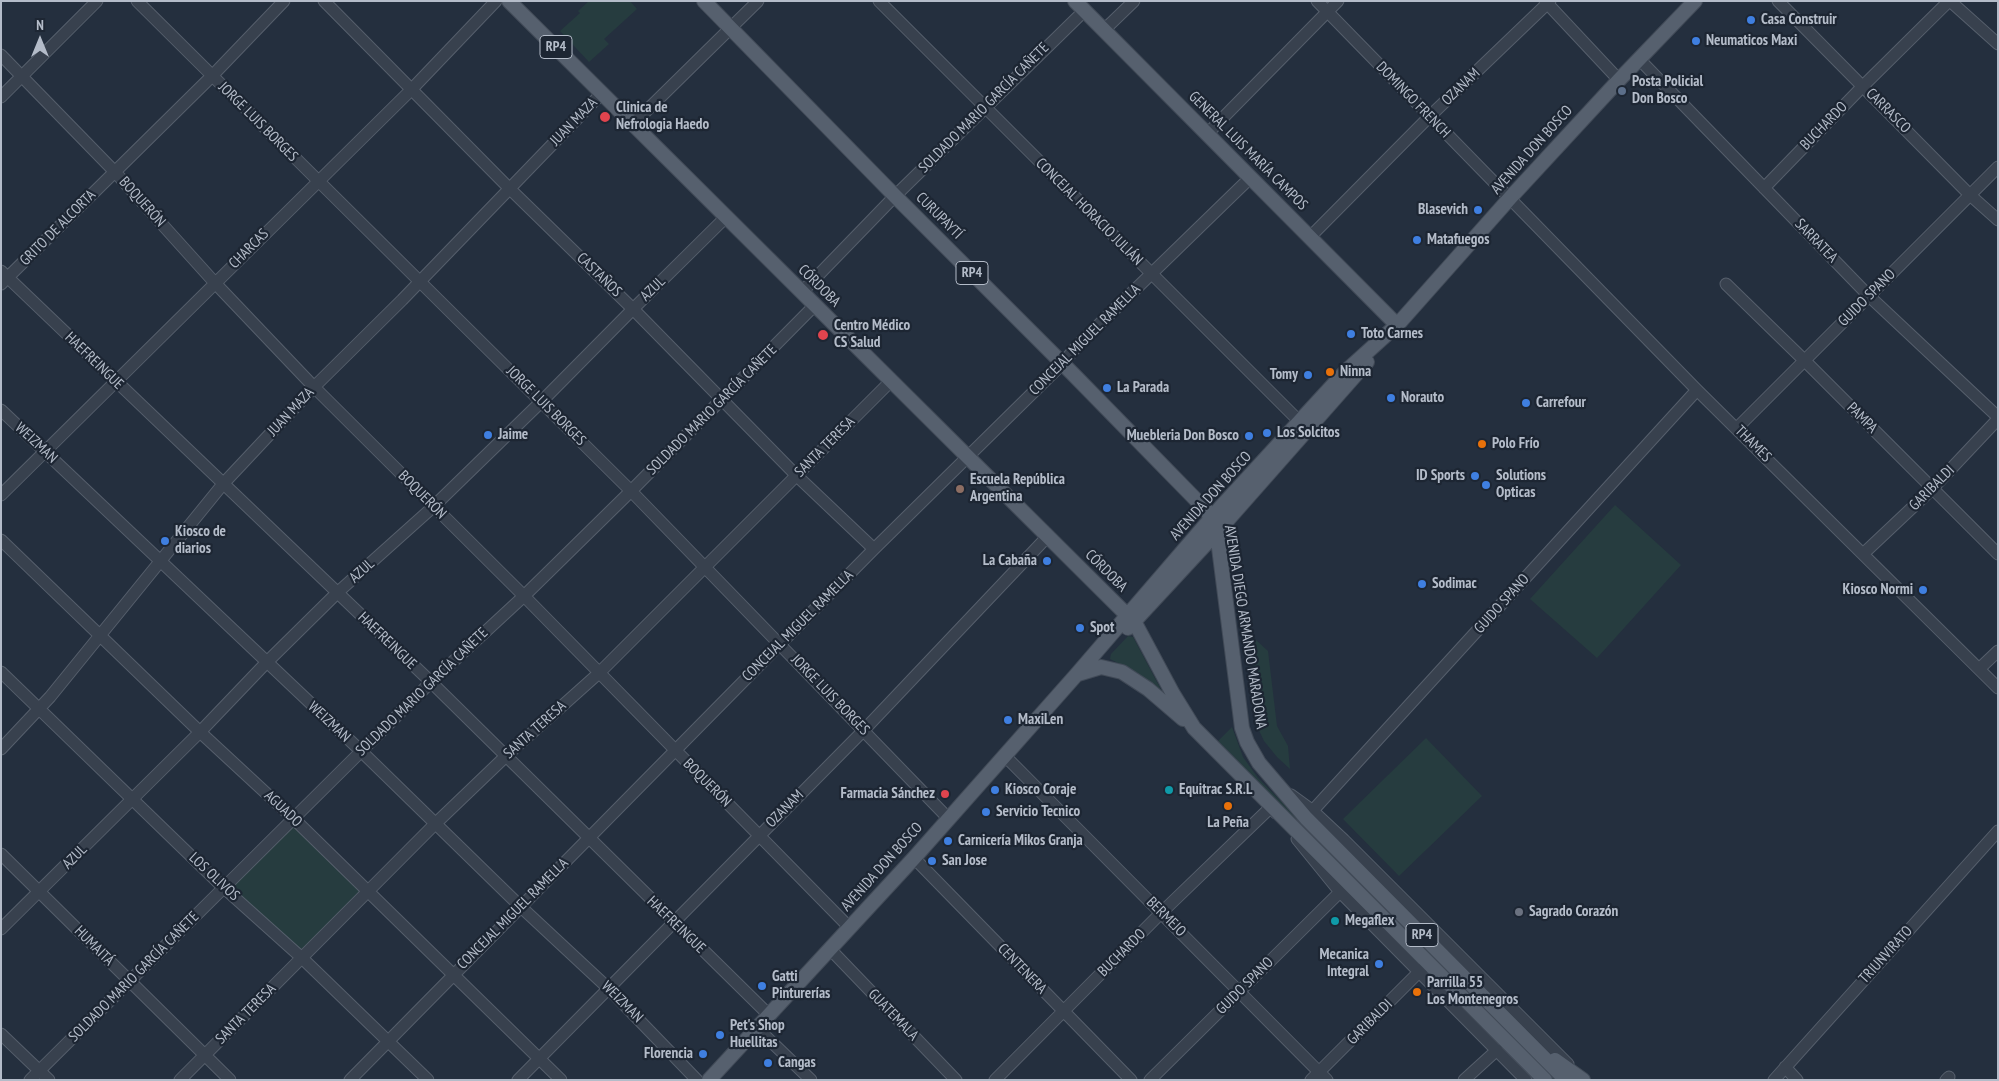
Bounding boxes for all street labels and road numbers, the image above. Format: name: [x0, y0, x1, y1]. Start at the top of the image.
road number: RP4: [540, 36, 572, 58]
street label: SOLDADO MARIO GARCÍA CAÑETE: [915, 39, 1053, 177]
street label: DOMINGO FRENCH: [1372, 58, 1454, 142]
street label: OZANAM: [1438, 65, 1484, 109]
street label: JORGE LUIS BORGES: [214, 78, 302, 166]
street label: CARRASCO: [1862, 85, 1914, 137]
street label: GENERAL LUIS MARÍA CAMPOS: [1185, 88, 1311, 214]
street label: JUAN MAZA: [547, 94, 601, 150]
street label: BUCHARDO: [1797, 98, 1851, 154]
street label: AVENIDA DON BOSCO: [1487, 102, 1577, 198]
street label: CONCEJAL HORACIO JULIÁN: [1032, 155, 1146, 269]
street label: BOQUERÓN: [115, 173, 169, 231]
street label: GRITO DE ALCORTA: [16, 186, 100, 270]
street label: CURUPAYTÍ: [912, 189, 966, 243]
street label: SARRATEA: [1791, 215, 1841, 267]
street label: CHARCAS: [225, 225, 273, 273]
street label: CASTAÑOS: [573, 249, 625, 301]
street label: CÓRDOBA: [794, 261, 844, 311]
road number: RP4: [956, 262, 988, 284]
street label: GUIDO SPANO: [1835, 266, 1899, 330]
street label: AZUL: [637, 273, 669, 305]
street label: CONCEJAL MIGUEL RAMELLA: [1026, 281, 1144, 399]
street label: HAEFREINGUE: [61, 329, 127, 393]
street label: SOLDADO MARIO GARCÍA CAÑETE: [643, 341, 781, 479]
street label: JORGE LUIS BORGES: [502, 362, 590, 450]
street label: JUAN MAZA: [264, 384, 318, 440]
street label: PAMPA: [1843, 399, 1881, 437]
street label: SANTA TERESA: [791, 413, 859, 481]
street label: WEIZMAN: [11, 419, 61, 467]
street label: THAMES: [1731, 422, 1775, 466]
street label: AVENIDA DON BOSCO: [1166, 448, 1256, 544]
street label: GARIBALDI: [1906, 462, 1958, 514]
street label: BOQUERÓN: [394, 467, 450, 523]
street label: AVENIDA DIEGO ARMANDO MARADONA: [1220, 524, 1270, 730]
street label: CÓRDOBA: [1081, 546, 1131, 596]
street label: AZUL: [346, 555, 378, 587]
street label: CONCEJAL MIGUEL RAMELLA: [739, 567, 857, 685]
street label: GUIDO SPANO: [1471, 571, 1533, 637]
street label: HAEFREINGUE: [354, 609, 420, 673]
street label: SOLDADO MARIO GARCÍA CAÑETE: [352, 624, 492, 760]
street label: JORGE LUIS BORGES: [787, 651, 873, 739]
street label: SANTA TERESA: [500, 697, 570, 763]
street label: WEIZMAN: [304, 698, 354, 746]
street label: BOQUERÓN: [679, 755, 735, 811]
street label: OZANAM: [762, 786, 808, 832]
street label: AGUADO: [260, 787, 306, 831]
street label: AVENIDA DON BOSCO: [837, 819, 927, 915]
street label: AZUL: [59, 841, 91, 873]
street label: LOS OLIVOS: [185, 849, 243, 905]
street label: CONCEJAL MIGUEL RAMELLA: [454, 855, 572, 973]
street label: HAEFREINGUE: [643, 893, 709, 957]
street label: BERMEJO: [1142, 893, 1190, 941]
street label: SOLDADO MARIO GARCÍA CAÑETE: [65, 908, 203, 1046]
street label: HUMAITÁ: [70, 922, 118, 970]
street label: TRIUNVIRATO: [1855, 923, 1917, 987]
road number: RP4: [1406, 924, 1438, 946]
street label: BUCHARDO: [1094, 925, 1150, 981]
street label: CENTENERA: [994, 940, 1050, 998]
street label: GUIDO SPANO: [1213, 954, 1277, 1018]
street label: WEIZMAN: [597, 977, 647, 1027]
street label: SANTA TERESA: [212, 980, 280, 1048]
street label: GUATEMALA: [864, 985, 922, 1045]
street label: GARIBALDI: [1344, 996, 1396, 1048]

